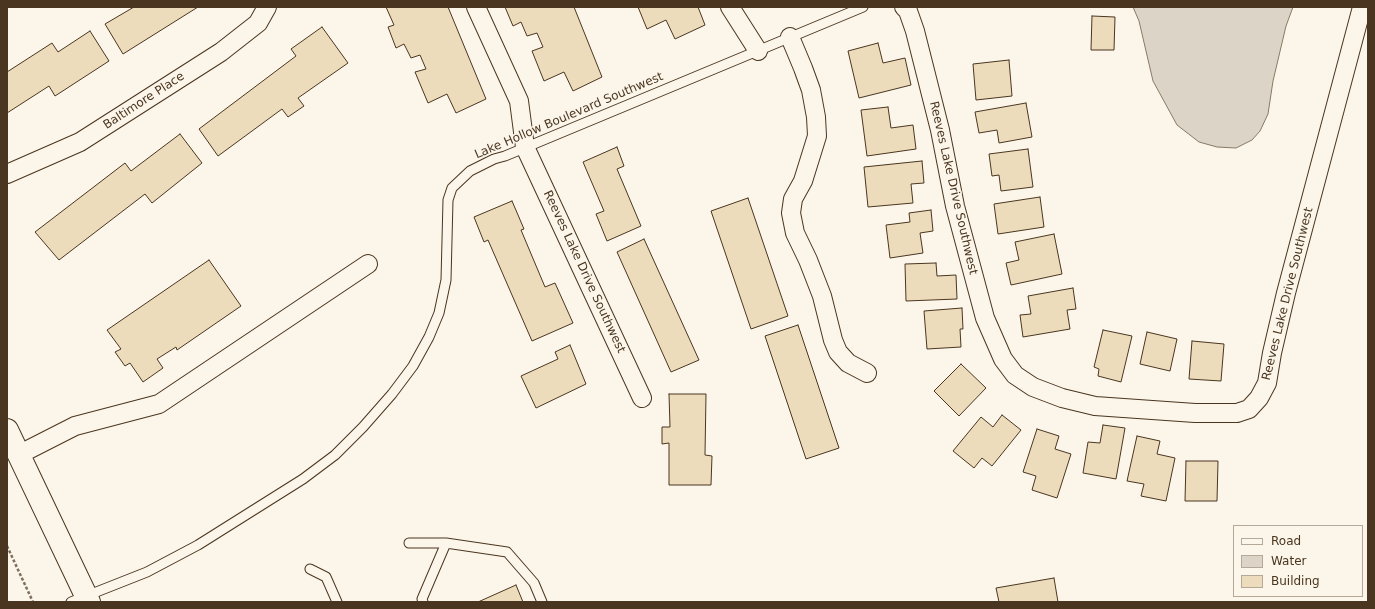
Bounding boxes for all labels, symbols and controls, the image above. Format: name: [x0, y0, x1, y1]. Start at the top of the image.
street label: Baltimore Place: [101, 69, 187, 133]
street label: Lake Hollow Boulevard Southwest: [473, 70, 665, 162]
street label: Reeves Lake Drive Southwest: [926, 100, 980, 276]
street label: Reeves Lake Drive Southwest: [540, 188, 628, 356]
street label: Reeves Lake Drive Southwest: [1260, 206, 1316, 382]
legend: [1233, 525, 1363, 597]
text: Road: [1271, 534, 1301, 548]
text: Water: [1271, 554, 1306, 568]
text: Building: [1271, 574, 1320, 588]

